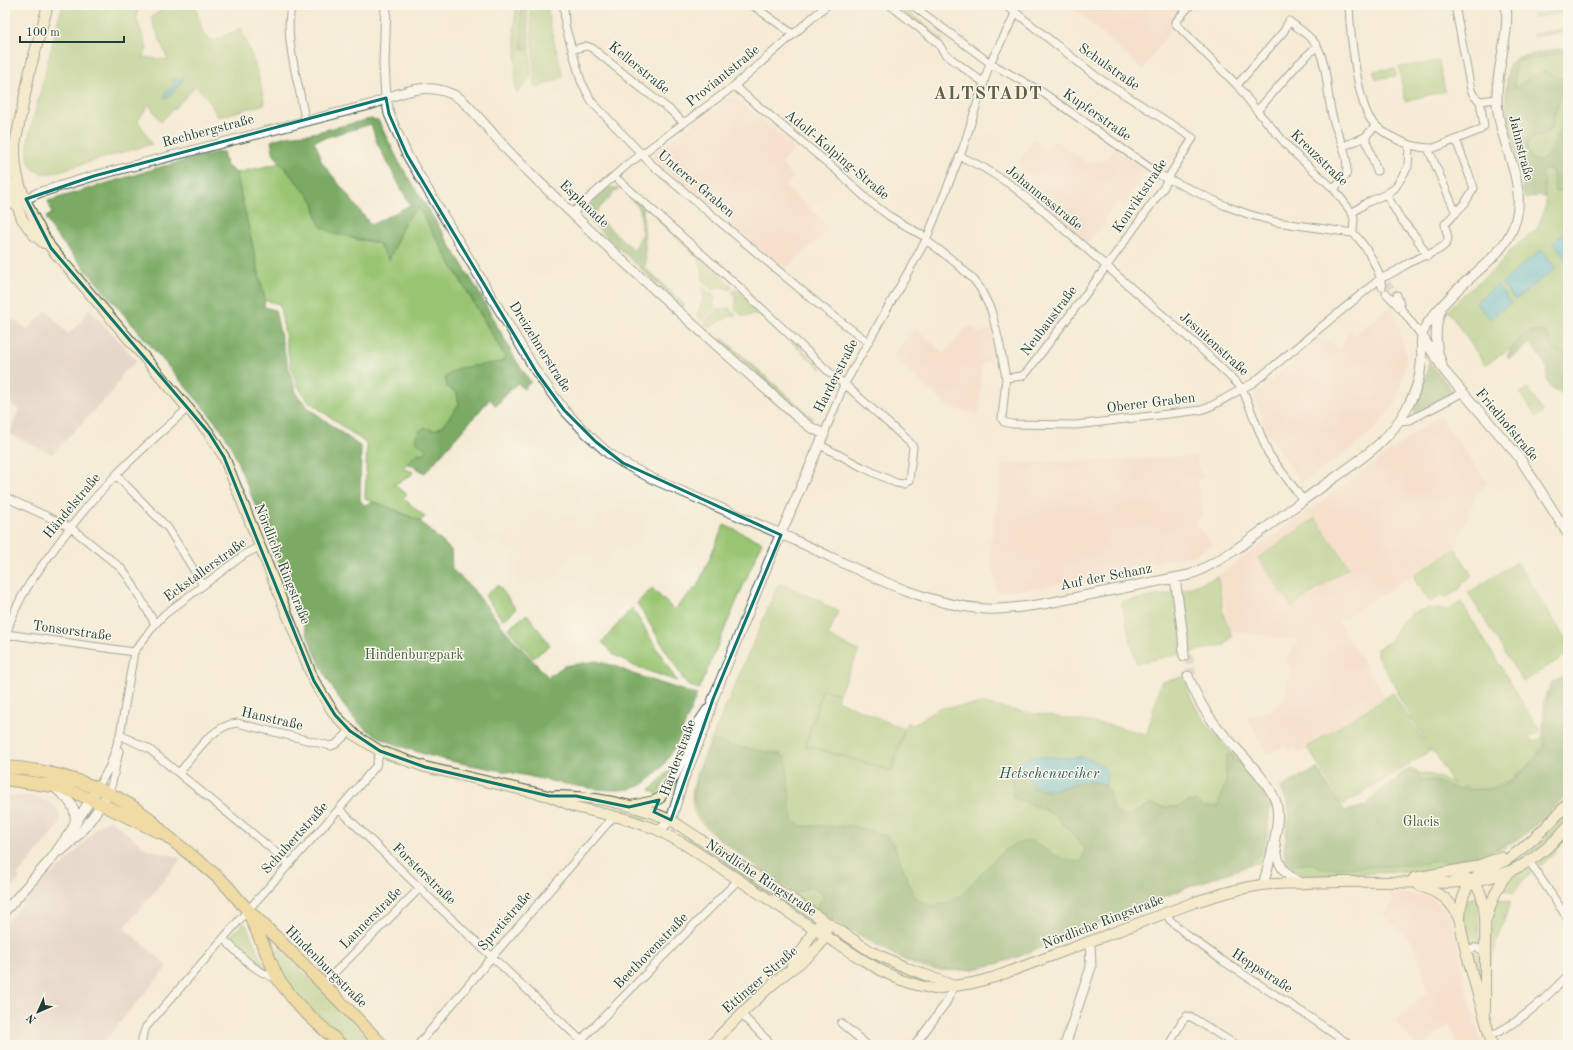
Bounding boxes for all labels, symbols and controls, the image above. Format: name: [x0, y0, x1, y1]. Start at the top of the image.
scale bar: [20, 18, 124, 44]
text: 100 m: [26, 27, 60, 39]
street label: Kellerstraße: [606, 39, 672, 97]
street label: Schulstraße: [1076, 41, 1142, 93]
street label: Proviantstraße: [684, 42, 762, 110]
district label: ALTSTADT: [933, 85, 1043, 103]
street label: Kupferstraße: [1060, 86, 1134, 144]
street label: Adolf-Kolping-Straße: [782, 107, 892, 203]
street label: Rechbergstraße: [161, 112, 255, 150]
street label: Jahnstraße: [1506, 114, 1536, 182]
street label: Kreuzstraße: [1288, 127, 1350, 189]
street label: Unterer Graben: [655, 148, 737, 220]
street label: Konviktstraße: [1110, 156, 1170, 236]
street label: Johannesstraße: [1003, 163, 1085, 233]
street label: Esplanade: [557, 178, 611, 230]
street label: Neubaustraße: [1018, 283, 1080, 359]
street label: Dreizehnerstraße: [506, 299, 574, 395]
street label: Jesuitenstraße: [1177, 309, 1251, 379]
street label: Harderstraße: [811, 337, 861, 415]
street label: Friedhofstraße: [1473, 386, 1541, 464]
street label: Oberer Graben: [1106, 391, 1197, 415]
street label: Händelstraße: [41, 471, 103, 541]
street label: Nördliche Ringstraße: [251, 502, 313, 626]
street label: Eckstallerstraße: [161, 535, 249, 605]
street label: Auf der Schanz: [1059, 561, 1153, 593]
street label: Tonsorstraße: [32, 619, 112, 643]
park label: Hindenburgpark: [365, 648, 463, 662]
street label: Hanstraße: [240, 705, 304, 733]
street label: Harderstraße: [658, 718, 698, 798]
water label: Hetschenweiher: [998, 767, 1100, 782]
street label: Schubertstraße: [259, 799, 331, 877]
park label: Glacis: [1403, 815, 1439, 829]
street label: Nördliche Ringstraße: [703, 837, 819, 919]
street label: Forsterstraße: [390, 841, 458, 907]
street label: Lannerstraße: [337, 884, 405, 952]
street label: Spretistraße: [475, 888, 535, 954]
street label: Nördliche Ringstraße: [1040, 892, 1166, 952]
street label: Beethovenstraße: [611, 910, 691, 992]
street label: Hindenburgstraße: [282, 923, 370, 1011]
street label: Ettinger Straße: [720, 944, 800, 1016]
street label: Heppstraße: [1229, 946, 1295, 996]
north arrow: [18, 992, 58, 1032]
text: N: [25, 1011, 39, 1025]

